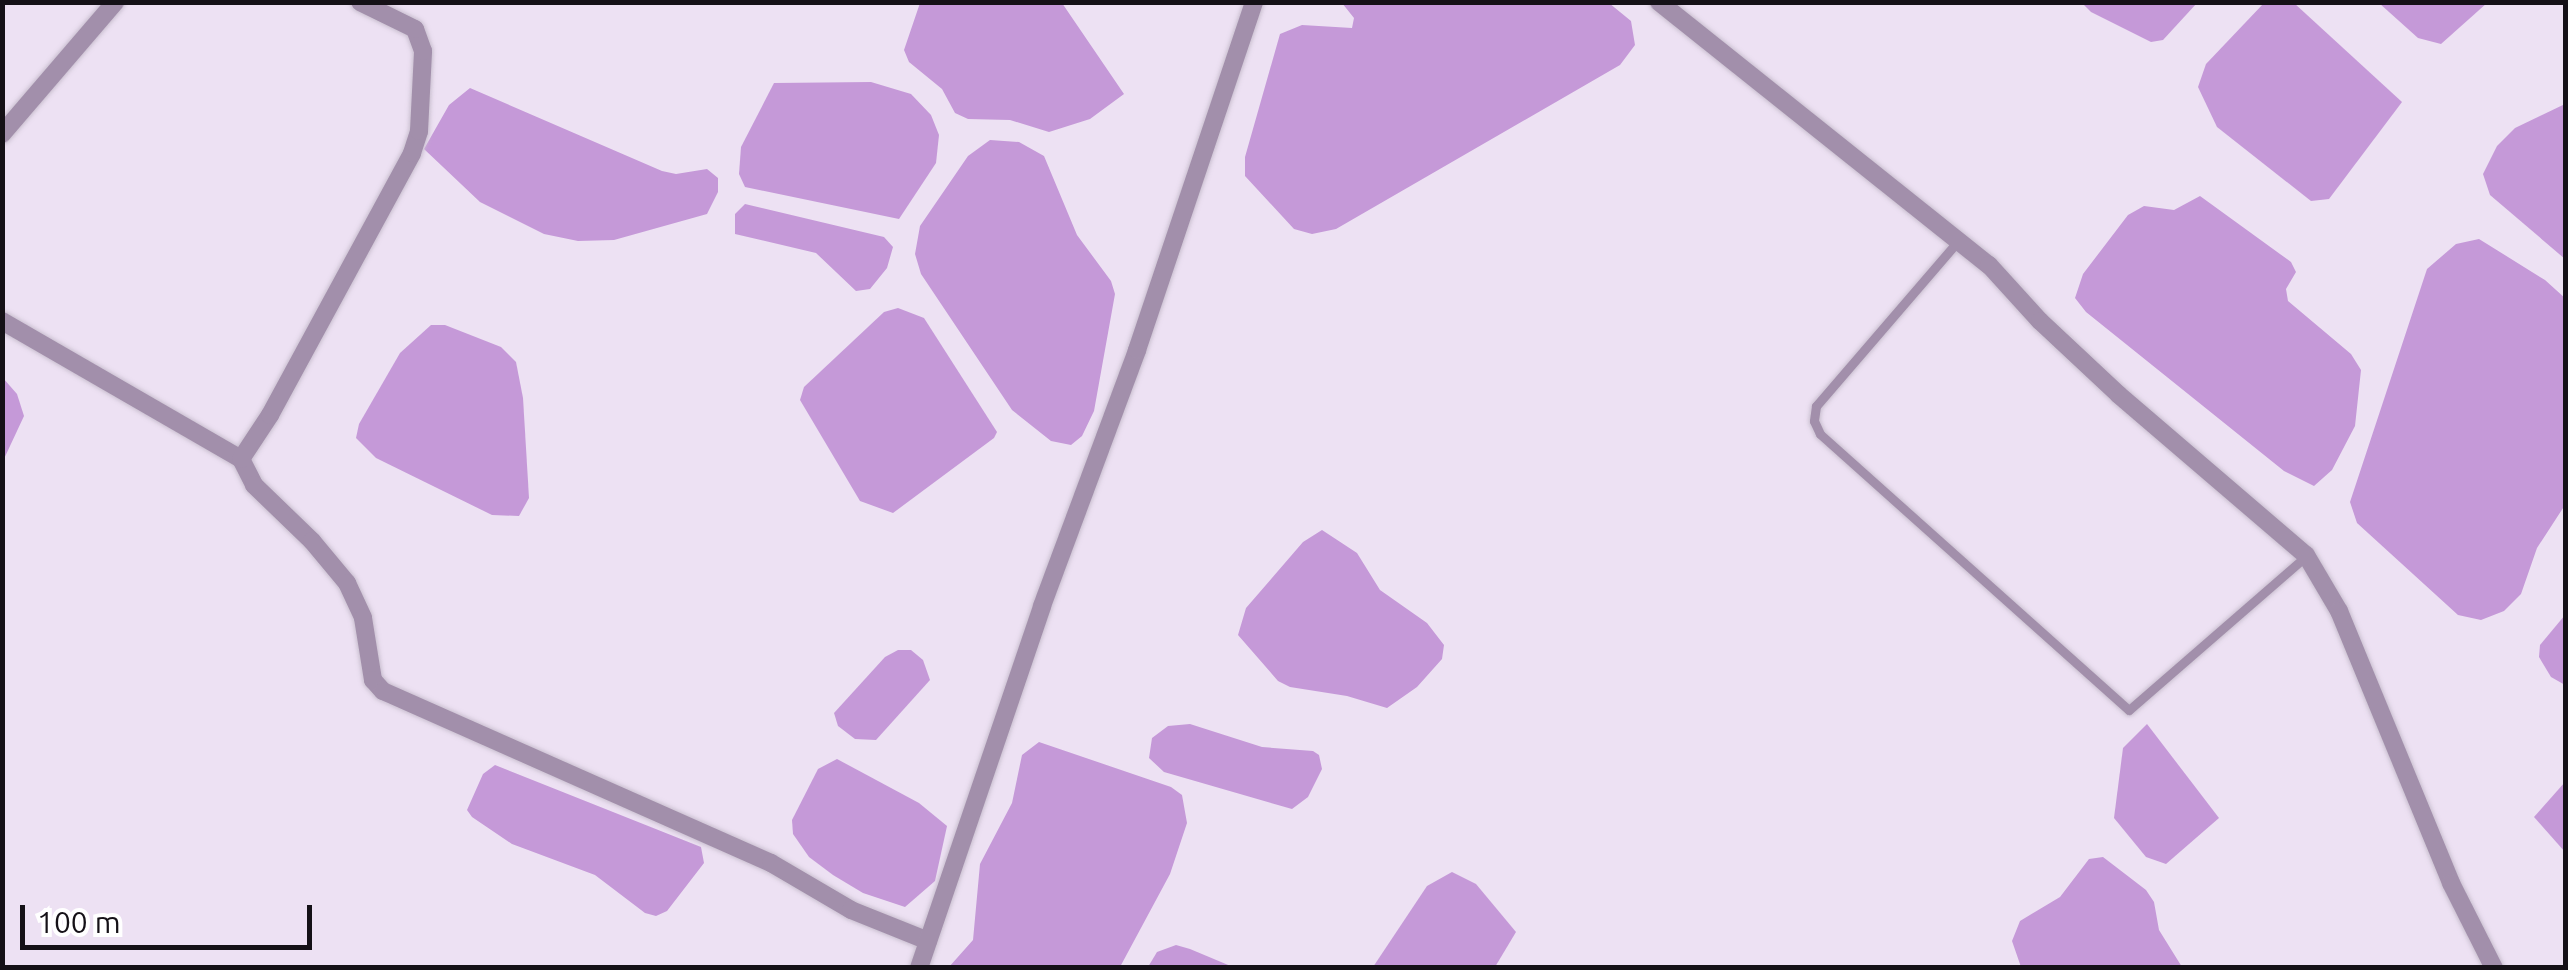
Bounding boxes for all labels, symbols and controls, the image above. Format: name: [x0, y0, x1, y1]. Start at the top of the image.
scale bar: [25, 885, 318, 947]
text: 100 m: [37, 905, 121, 939]

